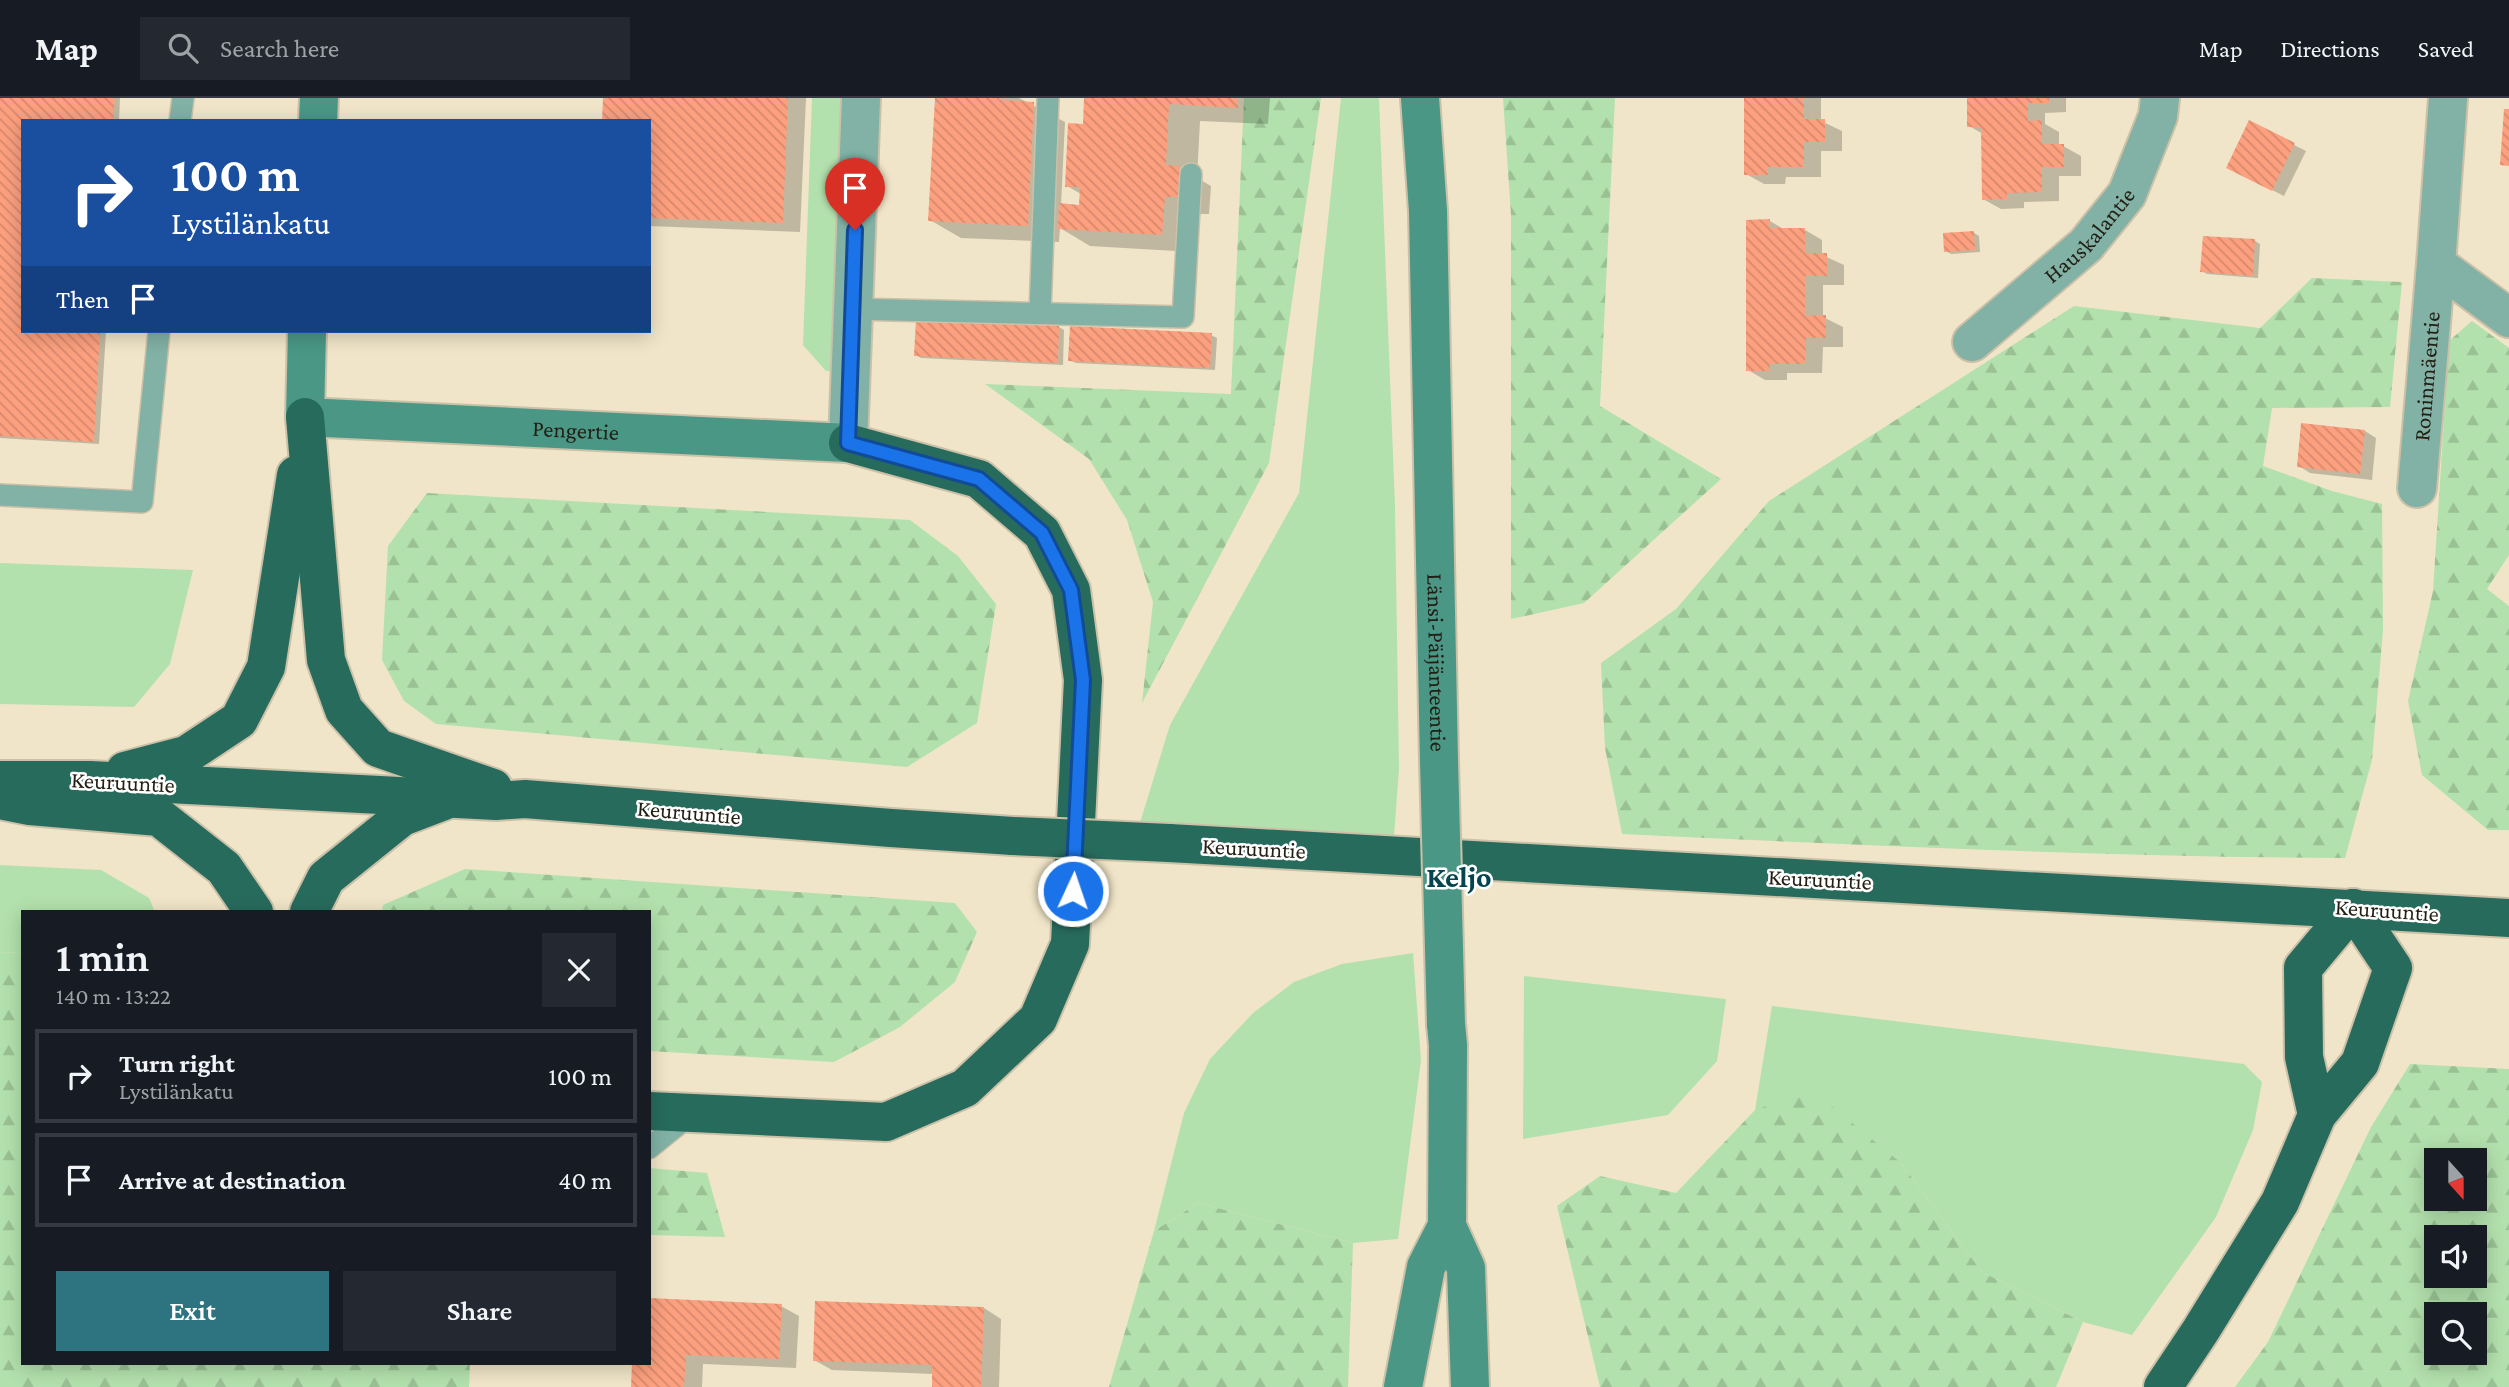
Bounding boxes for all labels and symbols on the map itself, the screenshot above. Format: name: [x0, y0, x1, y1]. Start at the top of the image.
pin: [825, 158, 885, 230]
street label: Hauskalantie: [2038, 182, 2140, 288]
street label: Roninmäentie: [2408, 311, 2445, 442]
street label: Pengertie: [532, 415, 620, 445]
street label: Länsi-Päijänteentie: [1422, 573, 1452, 752]
street label: Keuruuntie: [70, 766, 176, 798]
street label: Keuruuntie: [636, 795, 742, 829]
street label: Keuruuntie: [1201, 832, 1307, 864]
position arrow: [1036, 854, 1110, 928]
district label: Keljo: [1426, 860, 1492, 894]
street label: Keuruuntie: [1767, 863, 1873, 895]
street label: Keuruuntie: [2334, 893, 2440, 927]
north arrow: [2424, 1148, 2487, 1211]

